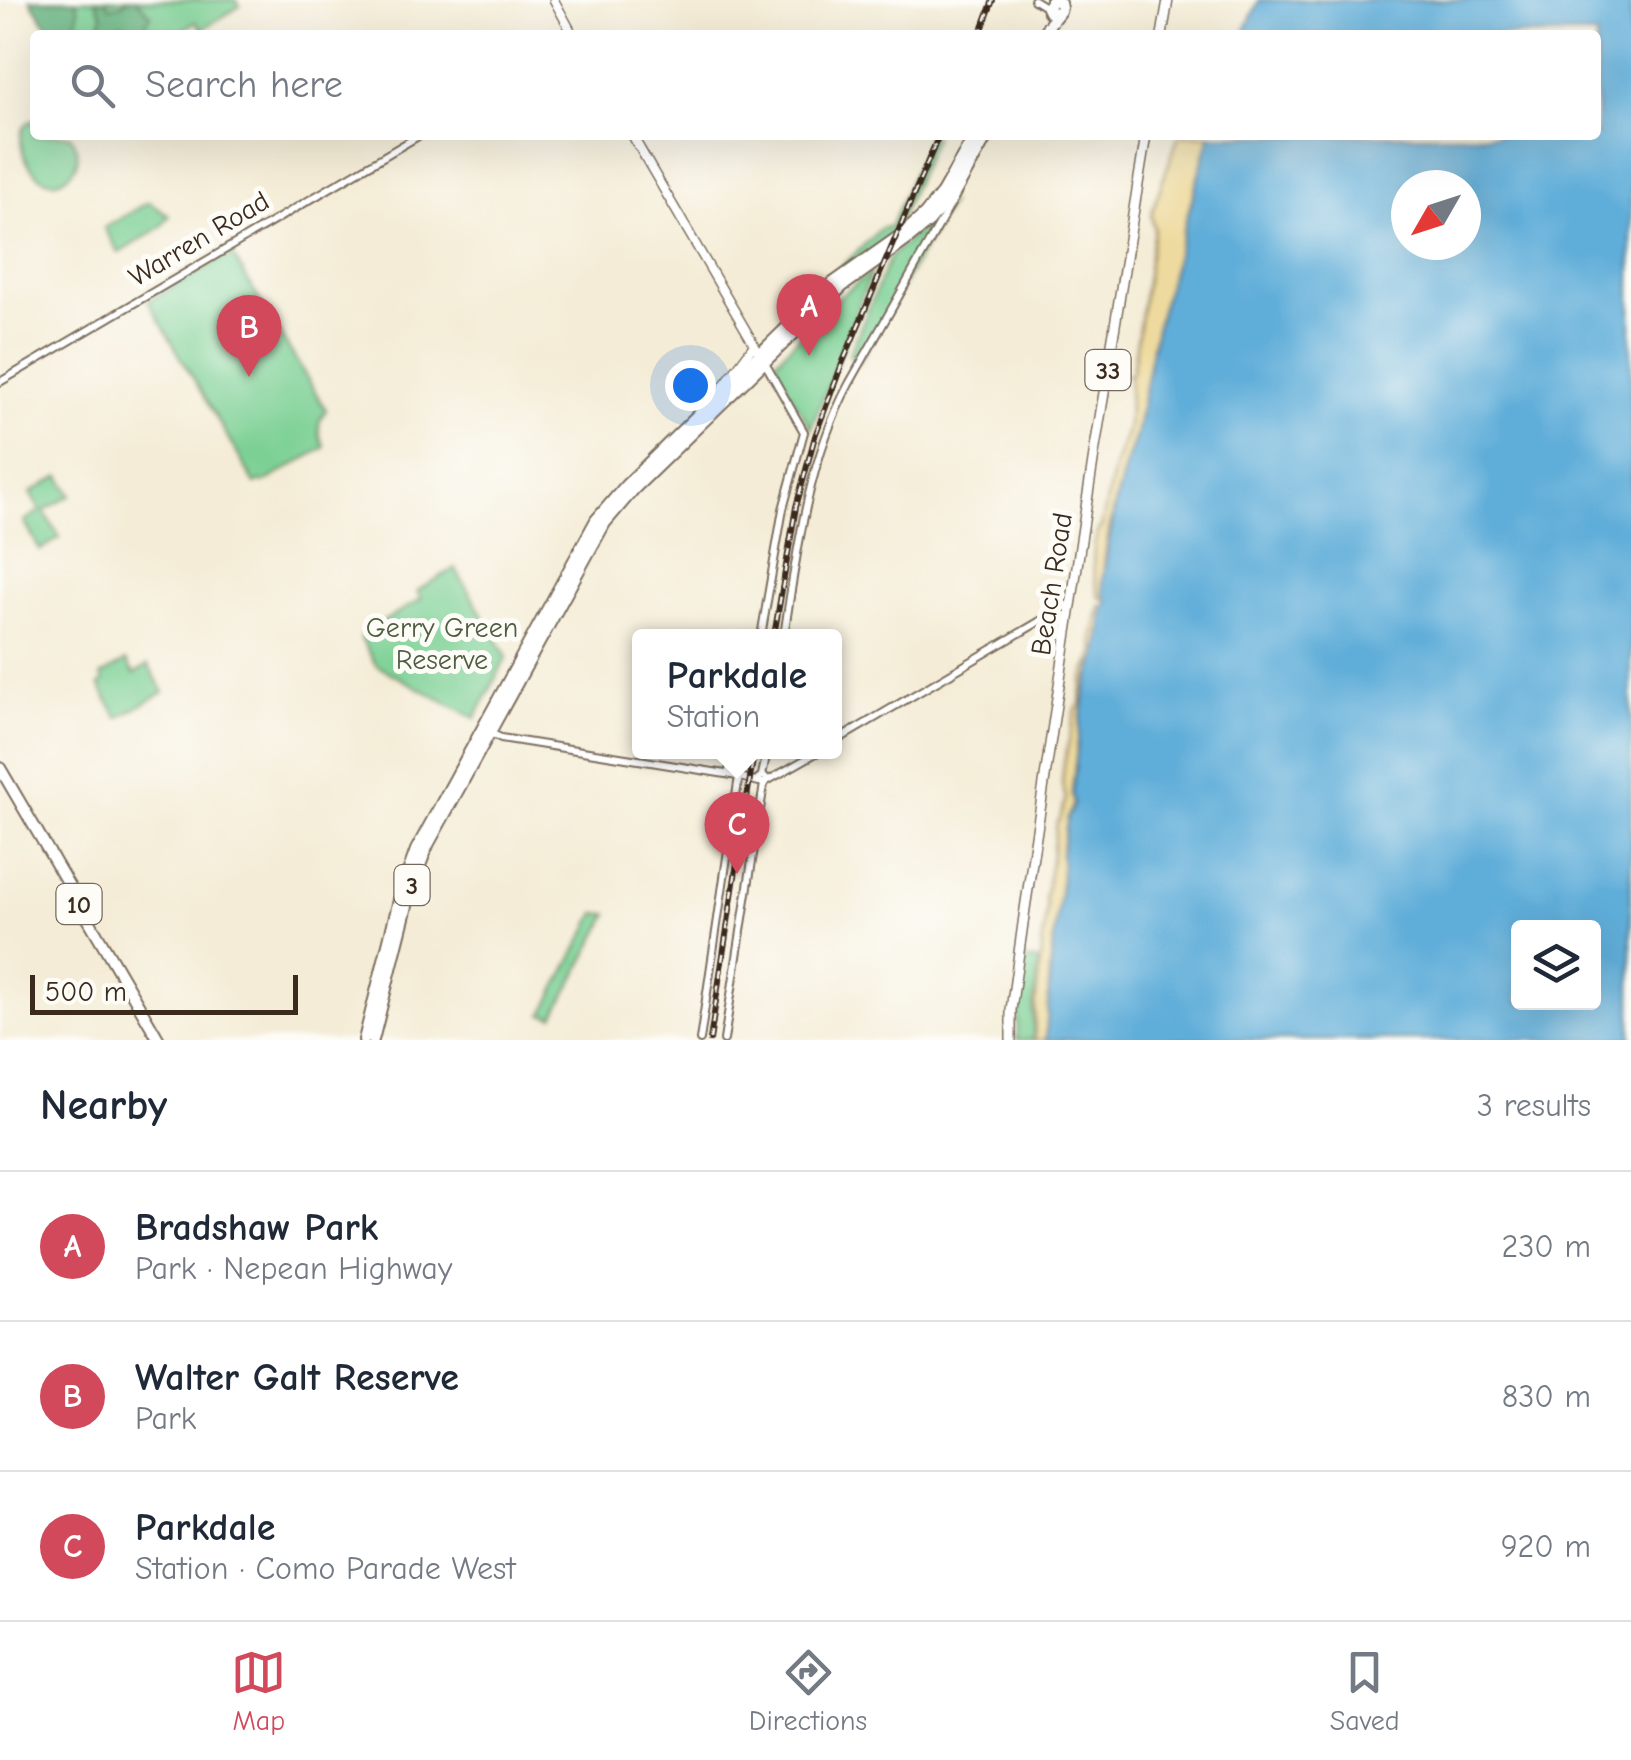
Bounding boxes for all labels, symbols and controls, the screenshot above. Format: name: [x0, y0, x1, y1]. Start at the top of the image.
search box: [30, 30, 1601, 140]
icon: search: [65, 58, 120, 113]
text: Search here: [145, 63, 343, 107]
north arrow: [1391, 170, 1481, 260]
street label: Warren Road: [123, 185, 275, 293]
pin: A: [776, 274, 842, 356]
pin: B: [216, 294, 282, 377]
road number: 33: [1086, 350, 1130, 390]
your location: [665, 360, 716, 411]
street label: Beach Road: [1025, 510, 1079, 658]
park label: Gerry Green Reserve: [366, 612, 518, 676]
popup: [632, 629, 842, 759]
text: Parkdale: [667, 654, 807, 698]
text: Station: [667, 698, 760, 735]
pin: C: [704, 792, 770, 874]
road number: 3: [394, 865, 430, 905]
road number: 10: [56, 884, 102, 924]
map controls: [1511, 920, 1601, 1010]
button: layers: [1511, 920, 1601, 1010]
scale bar: [30, 970, 298, 1014]
text: 500 m: [45, 976, 127, 1008]
text: Nearby: [40, 1081, 167, 1130]
text: 3 results: [1477, 1087, 1591, 1124]
text: Bradshaw Park: [135, 1206, 378, 1250]
text: A: [64, 1228, 81, 1265]
text: 230 m: [1501, 1228, 1591, 1265]
text: Park · Nepean Highway: [135, 1250, 452, 1287]
text: Walter Galt Reserve: [135, 1356, 459, 1400]
text: B: [63, 1378, 82, 1415]
text: 830 m: [1502, 1378, 1591, 1415]
text: Park: [135, 1400, 196, 1437]
text: Parkdale: [135, 1506, 275, 1550]
text: C: [63, 1528, 82, 1565]
text: 920 m: [1501, 1528, 1591, 1565]
text: Station · Como Parade West: [135, 1550, 516, 1587]
tab: Map: [231, 1645, 286, 1737]
tab: Directions: [749, 1645, 867, 1737]
tab: Saved: [1330, 1645, 1400, 1737]

